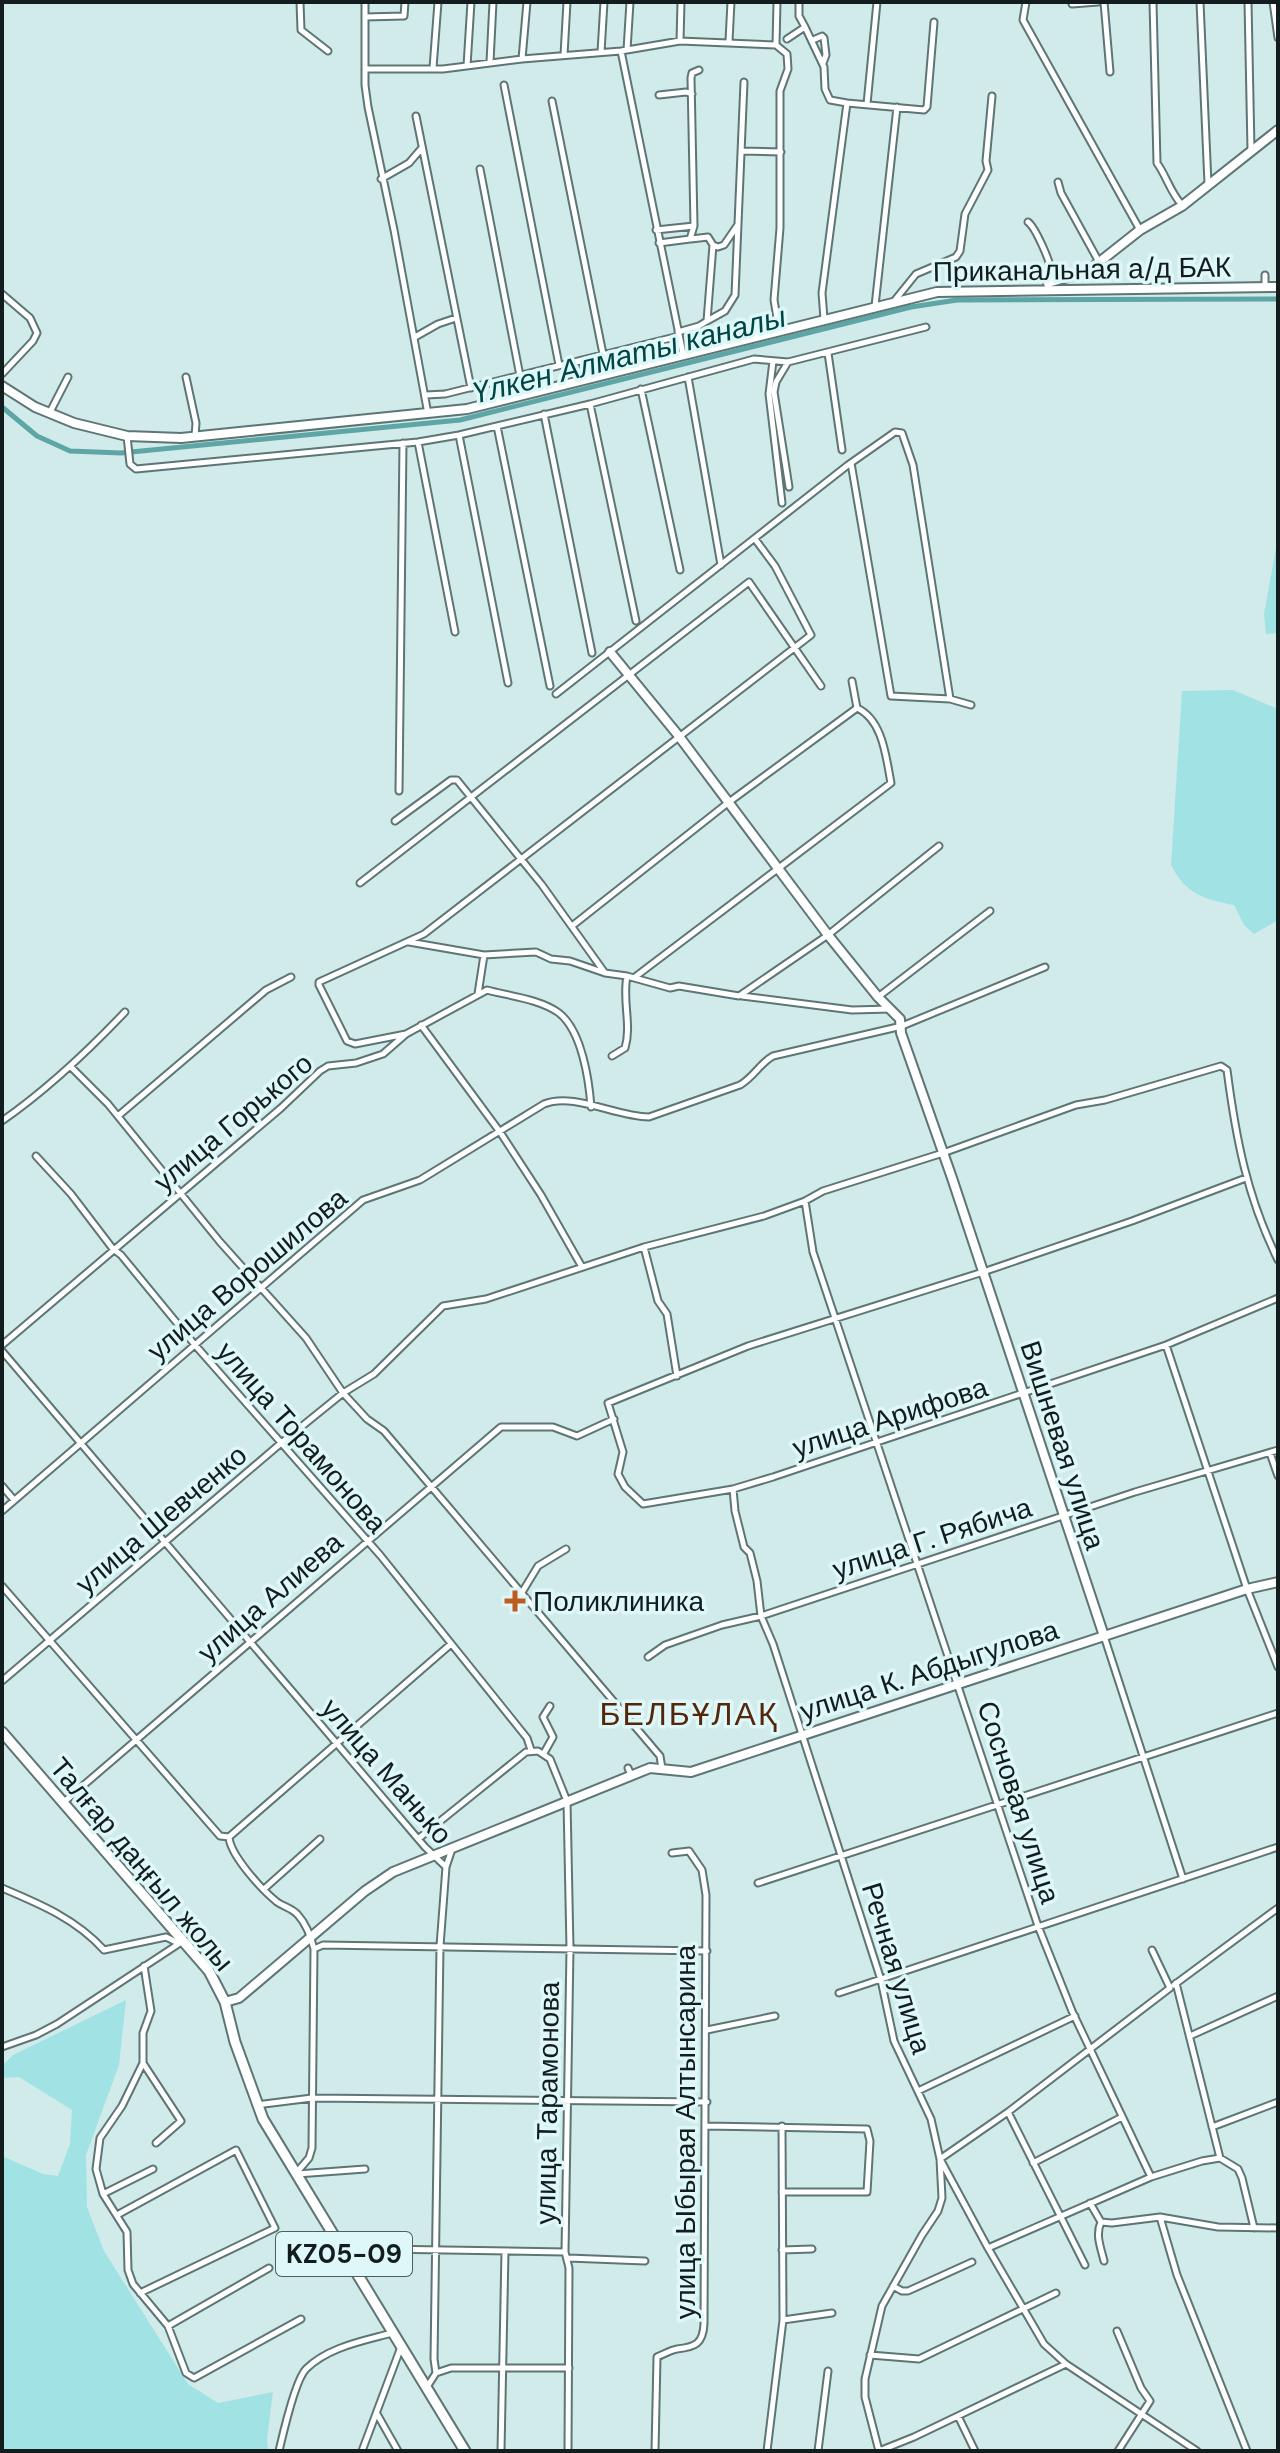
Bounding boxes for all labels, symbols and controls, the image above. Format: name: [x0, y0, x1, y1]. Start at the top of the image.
street label: Приканальная а/д БАК: [932, 248, 1232, 291]
water label: Үлкен Алматы каналы: [468, 297, 790, 412]
street label: улица Горького: [146, 1045, 321, 1200]
street label: улица Ворошилова: [140, 1180, 355, 1369]
street label: улица Торамонова: [208, 1334, 395, 1541]
street label: Вишневая улица: [1011, 1336, 1114, 1555]
street label: улица Арифова: [788, 1368, 993, 1466]
street label: улица Шевченко: [68, 1437, 255, 1602]
street label: улица Г. Рябича: [828, 1489, 1037, 1588]
street label: улица Алиева: [190, 1524, 351, 1671]
place label: Поликлиника: [533, 1583, 705, 1620]
marker: Поликлиника: [504, 1590, 526, 1612]
street label: улица К. Абдыгулова: [795, 1611, 1063, 1730]
street label: улица Манько: [313, 1691, 460, 1852]
district label: БЕЛБҰЛАҚ: [599, 1693, 779, 1735]
street label: Сосновая улица: [968, 1696, 1069, 1908]
street label: Талғар даңғыл жолы: [41, 1750, 242, 1979]
street label: Речная улица: [853, 1878, 940, 2059]
street label: улица Ыбырая Алтынсарина: [667, 1944, 704, 2319]
street label: улица Тарамонова: [527, 1981, 568, 2225]
road number: KZ05-09: [276, 2232, 412, 2276]

